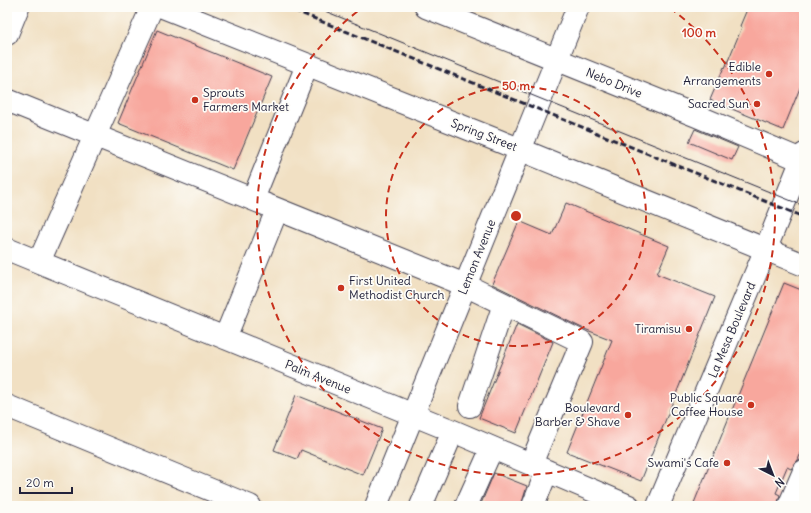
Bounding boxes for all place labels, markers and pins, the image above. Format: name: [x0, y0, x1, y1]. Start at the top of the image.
place label: Edible Arrangements: [683, 59, 761, 88]
marker: Edible Arrangements: [764, 69, 774, 79]
place label: Sprouts Farmers Market: [203, 85, 289, 114]
marker: Sprouts Farmers Market: [190, 95, 200, 105]
place label: Sacred Sun: [688, 96, 749, 111]
marker: Sacred Sun: [752, 99, 762, 109]
centre of rings: [509, 209, 523, 223]
place label: First United Methodist Church: [349, 273, 445, 302]
marker: First United Methodist Church: [336, 283, 346, 293]
place label: Tiramisu: [635, 321, 681, 336]
marker: Tiramisu: [684, 324, 694, 334]
place label: Public Square Coffee House: [670, 390, 743, 419]
place label: Boulevard Barber & Shave: [535, 400, 620, 429]
marker: Public Square Coffee House: [746, 400, 756, 410]
marker: Boulevard Barber & Shave: [623, 410, 633, 420]
place label: Swami's Cafe: [648, 455, 719, 470]
marker: Swami's Cafe: [722, 458, 732, 468]

